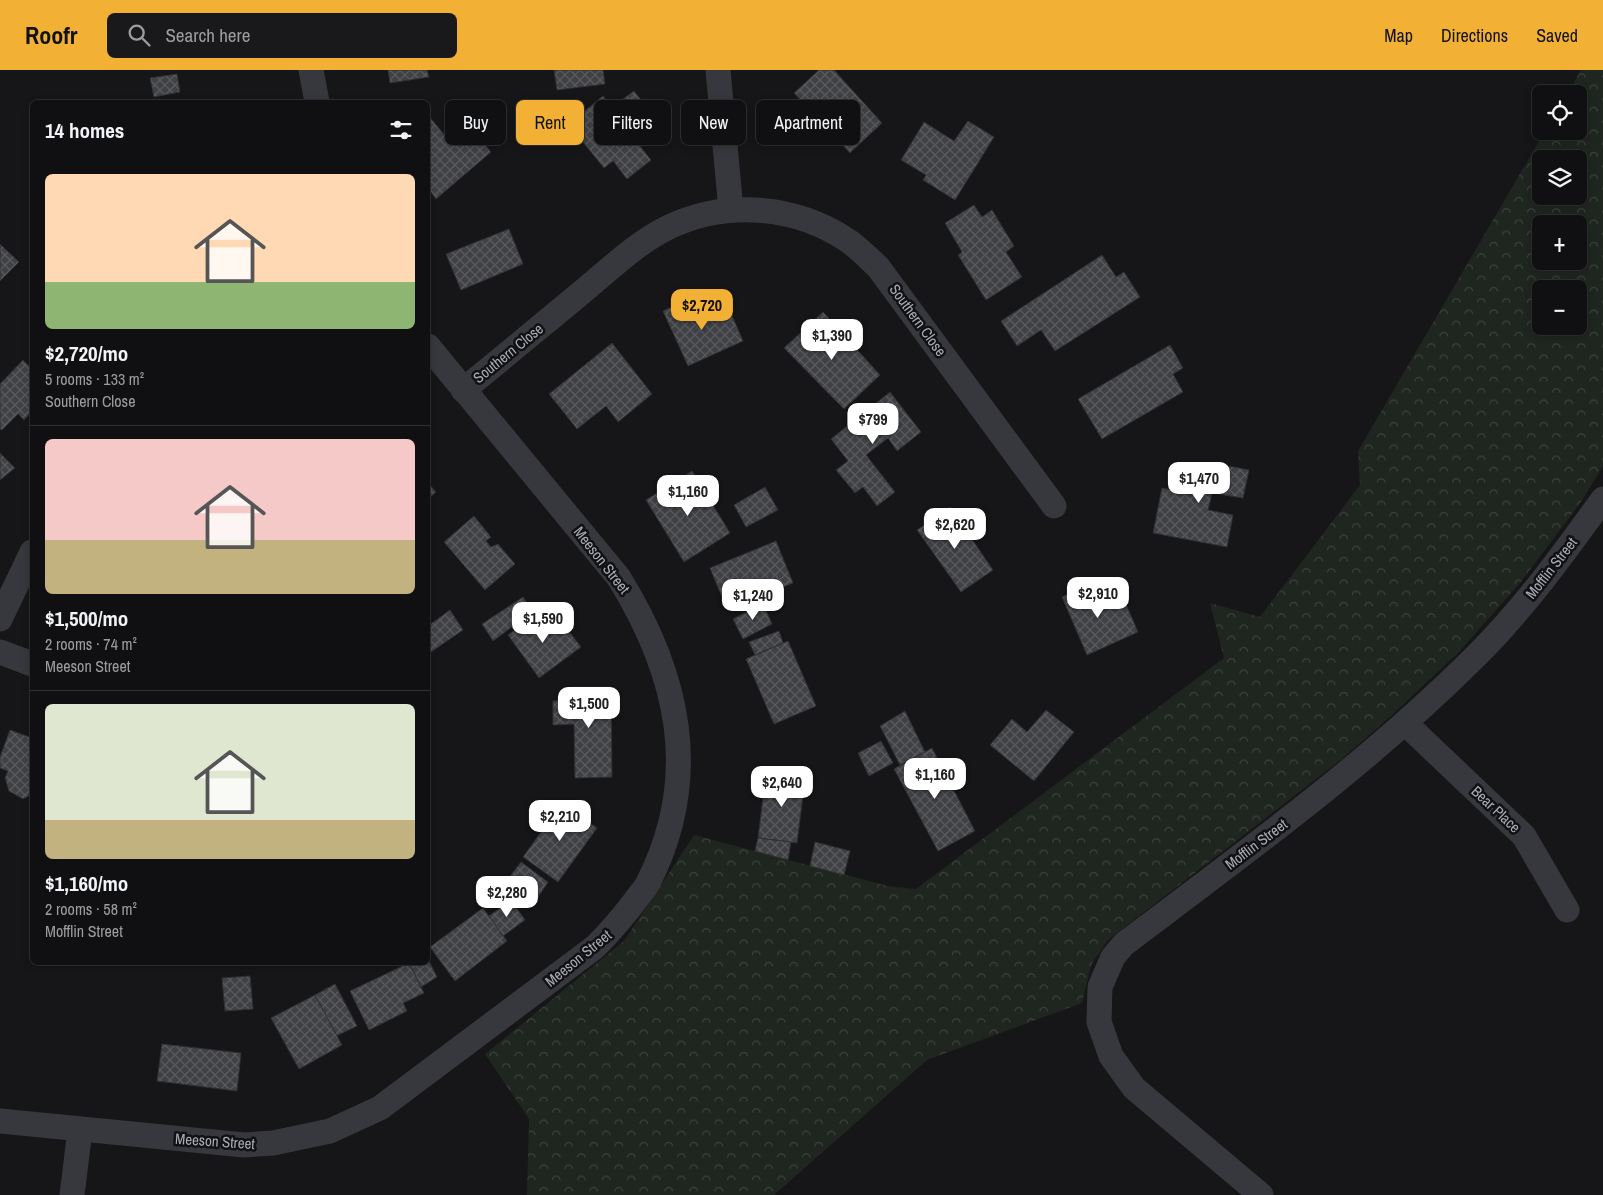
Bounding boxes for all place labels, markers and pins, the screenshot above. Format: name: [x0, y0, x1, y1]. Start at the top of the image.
pin: $2,720: [661, 288, 743, 331]
pin: $1,390: [791, 318, 873, 361]
pin: $799: [843, 402, 903, 445]
pin: $1,470: [1158, 462, 1240, 504]
pin: $1,160: [647, 474, 729, 517]
pin: $2,620: [914, 508, 996, 550]
pin: $2,910: [1057, 576, 1139, 619]
pin: $1,240: [712, 578, 794, 621]
pin: $1,590: [502, 602, 584, 644]
pin: $1,500: [548, 686, 630, 729]
pin: $1,160: [894, 758, 976, 800]
pin: $2,640: [741, 766, 823, 808]
pin: $2,210: [519, 800, 601, 842]
pin: $2,280: [466, 876, 548, 918]

